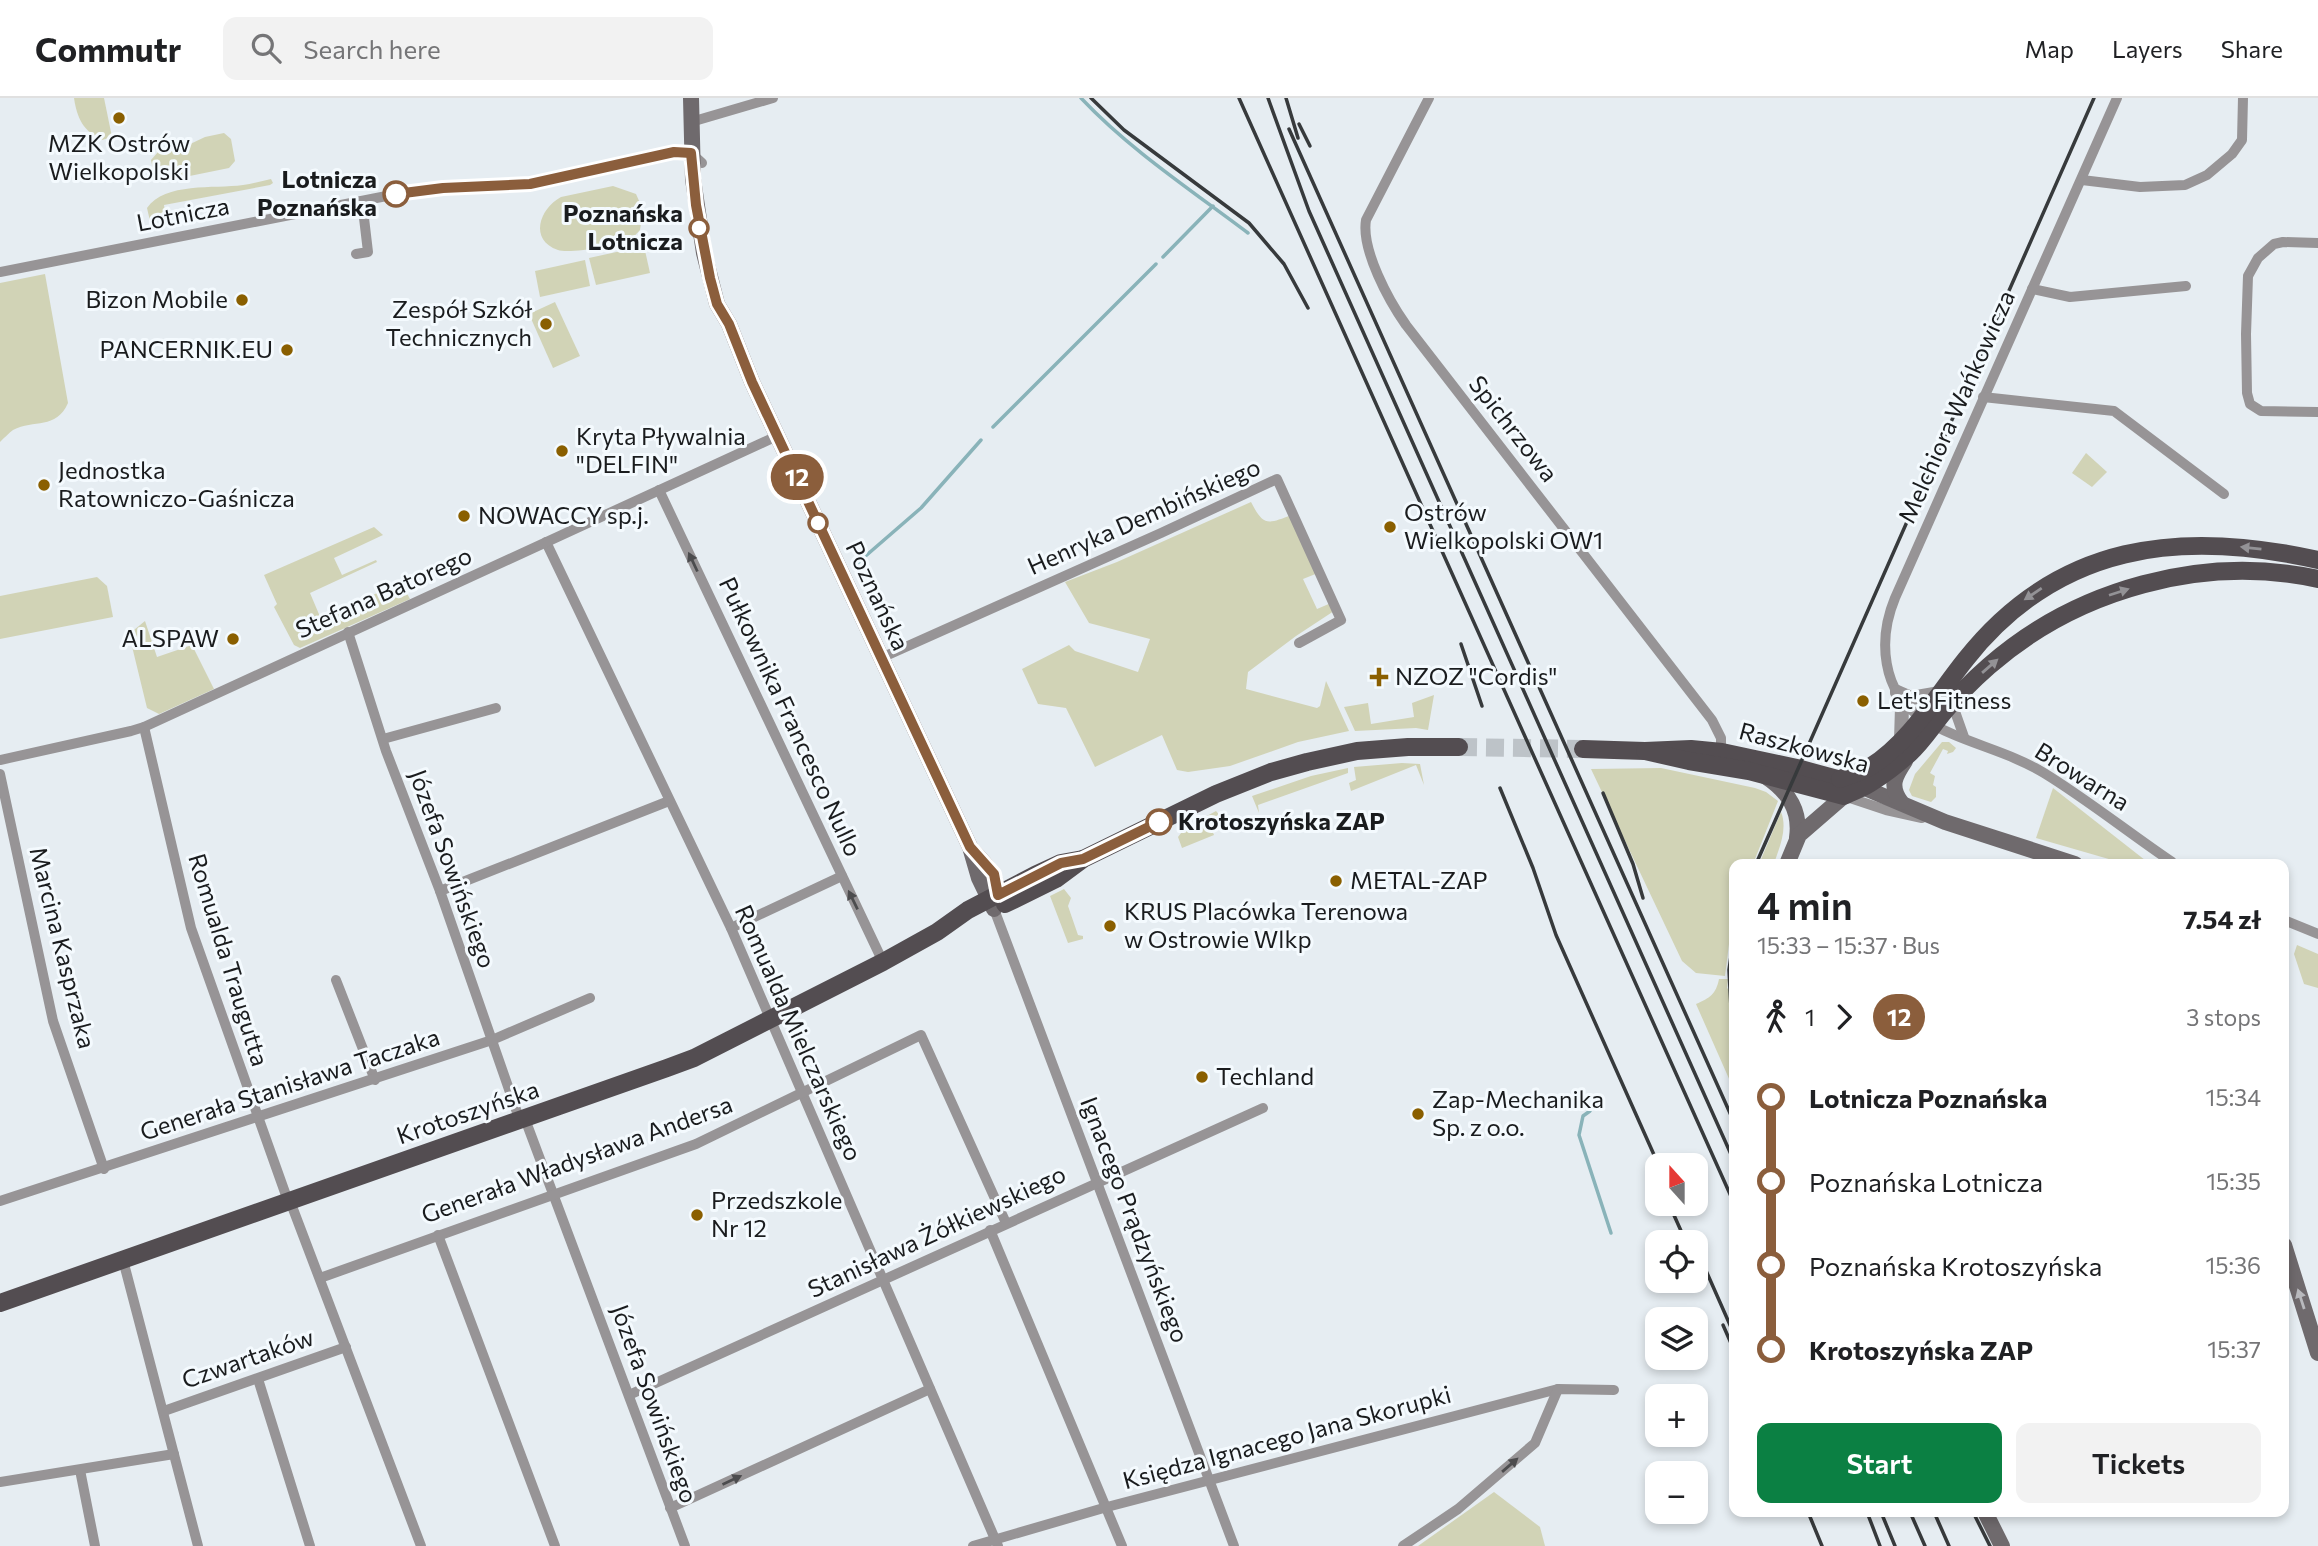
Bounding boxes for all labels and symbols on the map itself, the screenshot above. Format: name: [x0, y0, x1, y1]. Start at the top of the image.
marker: MZK Ostrów Wielkopolski: [111, 110, 127, 126]
place label: MZK Ostrów Wielkopolski: [48, 128, 190, 185]
place label: Lotnicza Poznańska: [257, 164, 377, 221]
marker: Lotnicza Poznańska: [383, 181, 409, 207]
street label: Lotnicza: [134, 190, 232, 237]
place label: Poznańska Lotnicza: [563, 198, 683, 255]
marker: Poznańska Lotnicza: [689, 218, 709, 238]
place label: Bizon Mobile: [85, 284, 228, 313]
street label: Melchiora Wańkowicza: [1891, 285, 2020, 527]
marker: Bizon Mobile: [234, 292, 250, 308]
place label: Zespół Szkół Technicznych: [385, 294, 533, 351]
marker: Zespół Szkół Technicznych: [538, 316, 554, 332]
place label: PANCERNIK.EU: [99, 334, 273, 363]
marker: PANCERNIK.EU: [279, 342, 295, 358]
street label: Spichrzowa: [1464, 369, 1565, 487]
place label: Kryta Pływalnia "DELFIN": [576, 421, 746, 478]
marker: Kryta Pływalnia "DELFIN": [554, 443, 570, 459]
street label: Henryka Dembińskiego: [1022, 451, 1264, 580]
line badge: 12: [766, 454, 828, 500]
place label: Jednostka Ratowniczo-Gaśnicza: [58, 455, 295, 512]
marker: Jednostka Ratowniczo-Gaśnicza: [36, 477, 52, 493]
place label: Ostrów Wielkopolski OW1: [1404, 497, 1603, 554]
place label: NOWACCY sp.j.: [478, 500, 649, 529]
marker: NOWACCY sp.j.: [456, 508, 472, 524]
unlabelled marker: [808, 513, 828, 533]
marker: Ostrów Wielkopolski OW1: [1382, 519, 1398, 535]
street label: Poznańska: [840, 536, 916, 655]
street label: Stefana Batorego: [291, 540, 476, 643]
one-way arrow: [2240, 542, 2262, 553]
one-way arrow: [687, 552, 699, 572]
street label: Pułkownika Francesco Nullo: [714, 572, 869, 861]
one-way arrow: [2108, 586, 2129, 597]
one-way arrow: [2024, 588, 2043, 601]
place label: ALSPAW: [122, 623, 219, 652]
marker: ALSPAW: [225, 631, 241, 647]
one-way arrow: [1981, 658, 1999, 674]
place label: NZOZ "Cordis": [1395, 661, 1558, 690]
marker: NZOZ "Cordis": [1369, 667, 1389, 687]
place label: Let's Fitness: [1877, 685, 2011, 714]
marker: Let's Fitness: [1855, 693, 1871, 709]
street label: Raszkowska: [1736, 715, 1873, 778]
street label: Browarna: [2030, 735, 2135, 816]
street label: Józefa Sowińskiego: [404, 765, 503, 972]
place label: Krotoszyńska ZAP: [1178, 806, 1385, 835]
marker: Krotoszyńska ZAP: [1146, 809, 1172, 835]
street label: Marcina Kasprzaka: [24, 844, 103, 1051]
street label: Romualda Traugutta: [183, 850, 276, 1069]
place label: METAL-ZAP: [1350, 865, 1488, 894]
marker: METAL-ZAP: [1328, 873, 1344, 889]
one-way arrow: [848, 890, 859, 910]
place label: KRUS Placówka Terenowa w Ostrowie Wlkp: [1124, 896, 1408, 953]
street label: Romualda Mielczarskiego: [730, 900, 869, 1165]
marker: KRUS Placówka Terenowa w Ostrowie Wlkp: [1102, 918, 1118, 934]
street label: Generała Stanisława Taczaka: [136, 1021, 443, 1146]
place label: Techland: [1216, 1061, 1314, 1090]
marker: Techland: [1194, 1069, 1210, 1085]
street label: Krotoszyńska: [392, 1074, 543, 1150]
place label: Zap-Mechanika Sp. z o.o.: [1432, 1084, 1604, 1141]
street label: Generała Władysława Andersa: [417, 1089, 736, 1228]
street label: Ignacego Prądzyńskiego: [1075, 1092, 1196, 1347]
marker: Zap-Mechanika Sp. z o.o.: [1410, 1106, 1426, 1122]
north arrow: [1645, 1153, 1708, 1216]
street label: Stanisława Żółkiewskiego: [803, 1158, 1070, 1303]
place label: Przedszkole Nr 12: [711, 1185, 842, 1242]
marker: Przedszkole Nr 12: [689, 1207, 705, 1223]
one-way arrow: [2295, 1289, 2306, 1310]
street label: Józefa Sowińskiego: [606, 1300, 705, 1507]
street label: Czwartaków: [178, 1321, 317, 1394]
street label: Księdza Ignacego Jana Skorupki: [1119, 1379, 1454, 1494]
one-way arrow: [1501, 1458, 1518, 1473]
one-way arrow: [722, 1474, 742, 1486]

